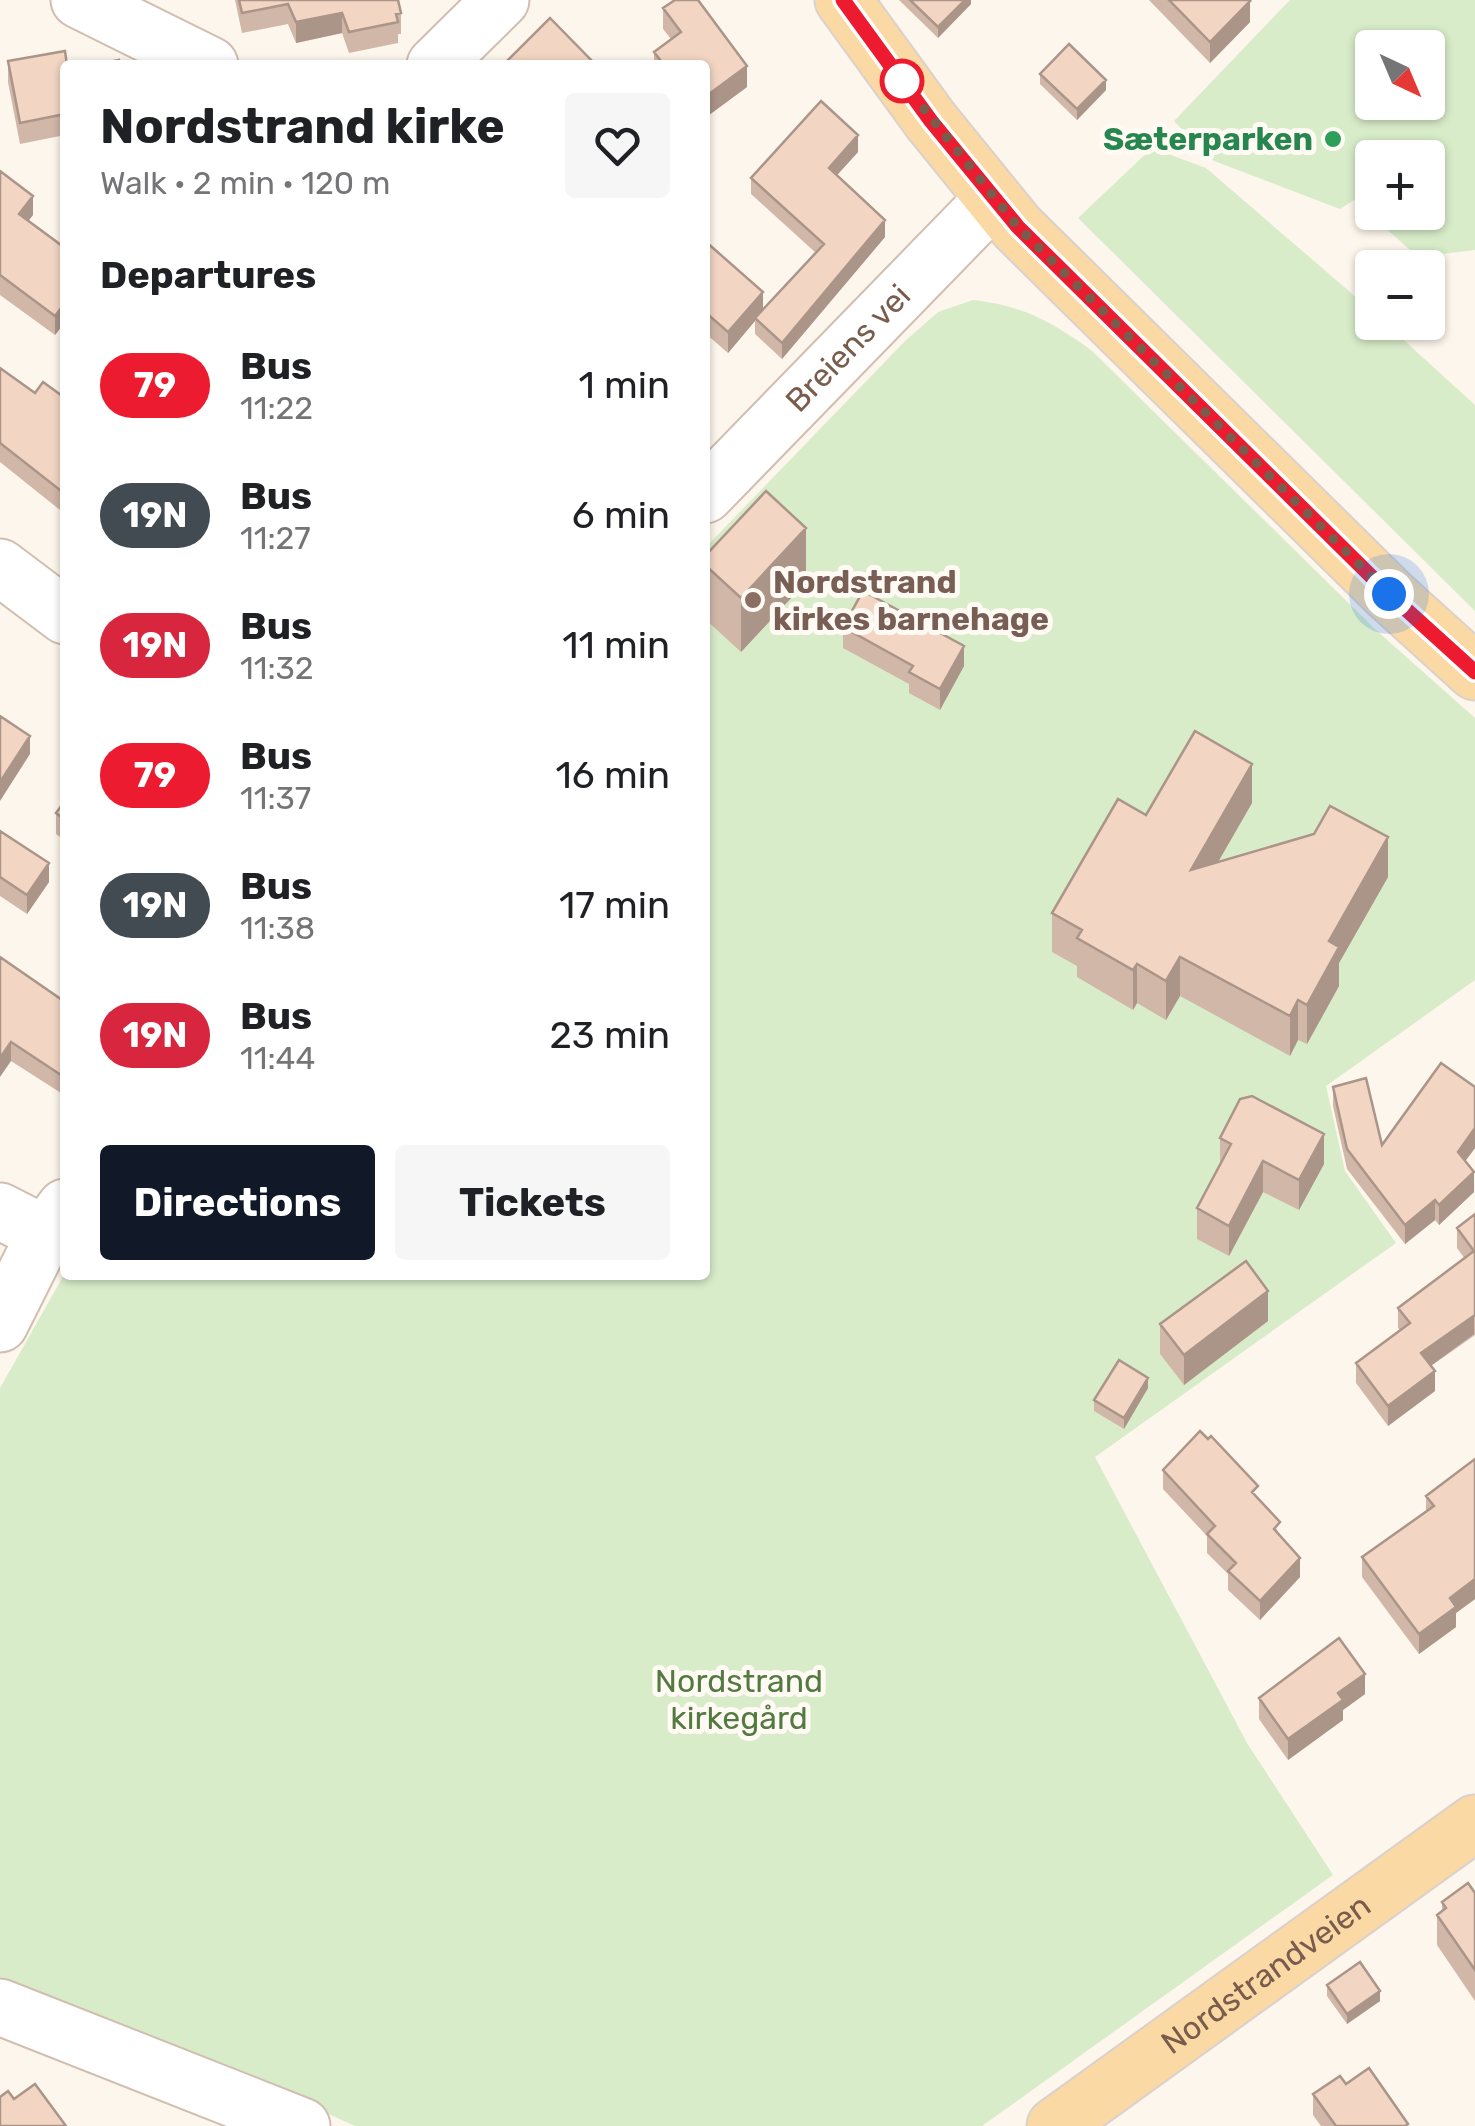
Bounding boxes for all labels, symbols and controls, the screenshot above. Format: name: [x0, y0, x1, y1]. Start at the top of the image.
north arrow: [1355, 30, 1445, 120]
map controls: [1355, 30, 1445, 340]
unlabelled marker: [881, 60, 923, 102]
button: heart: [565, 93, 670, 198]
text: Nordstrand kirke: [100, 98, 505, 155]
place label: Sæterparken: [1103, 120, 1313, 158]
marker: Sæterparken: [1322, 128, 1344, 150]
button: +: [1355, 140, 1445, 230]
text: Walk · 2 min · 120 m: [100, 164, 390, 202]
button: −: [1355, 250, 1445, 340]
text: Departures: [100, 252, 316, 298]
street label: Breiens vei: [778, 277, 918, 420]
text: Bus: [240, 343, 312, 389]
text: 1 min: [578, 362, 670, 408]
text: 79: [134, 364, 176, 406]
text: 11:22: [240, 389, 313, 427]
text: Bus: [240, 473, 312, 519]
text: 6 min: [572, 492, 670, 538]
text: 19N: [123, 494, 188, 536]
text: 11:27: [240, 519, 311, 557]
place label: Nordstrand kirkes barnehage: [773, 563, 1049, 638]
your location: [1364, 569, 1414, 619]
marker: Nordstrand kirkes barnehage: [742, 589, 764, 611]
text: Bus: [240, 603, 312, 649]
text: 11 min: [562, 622, 670, 668]
text: 19N: [123, 624, 188, 666]
text: 11:32: [240, 649, 314, 687]
text: Bus: [240, 733, 312, 779]
text: 16 min: [556, 752, 670, 798]
text: 79: [134, 754, 176, 796]
text: 11:37: [240, 779, 311, 817]
text: Bus: [240, 863, 312, 909]
text: 17 min: [559, 882, 670, 928]
text: 19N: [123, 884, 188, 926]
text: 11:38: [240, 909, 315, 947]
text: Bus: [240, 993, 312, 1039]
text: 23 min: [550, 1012, 670, 1058]
text: 19N: [123, 1014, 188, 1056]
text: 11:44: [240, 1039, 315, 1077]
button: Directions: [100, 1145, 375, 1260]
button: Tickets: [395, 1145, 670, 1260]
park label: Nordstrand kirkegård: [655, 1662, 823, 1737]
street label: Nordstrandveien: [1154, 1886, 1378, 2062]

